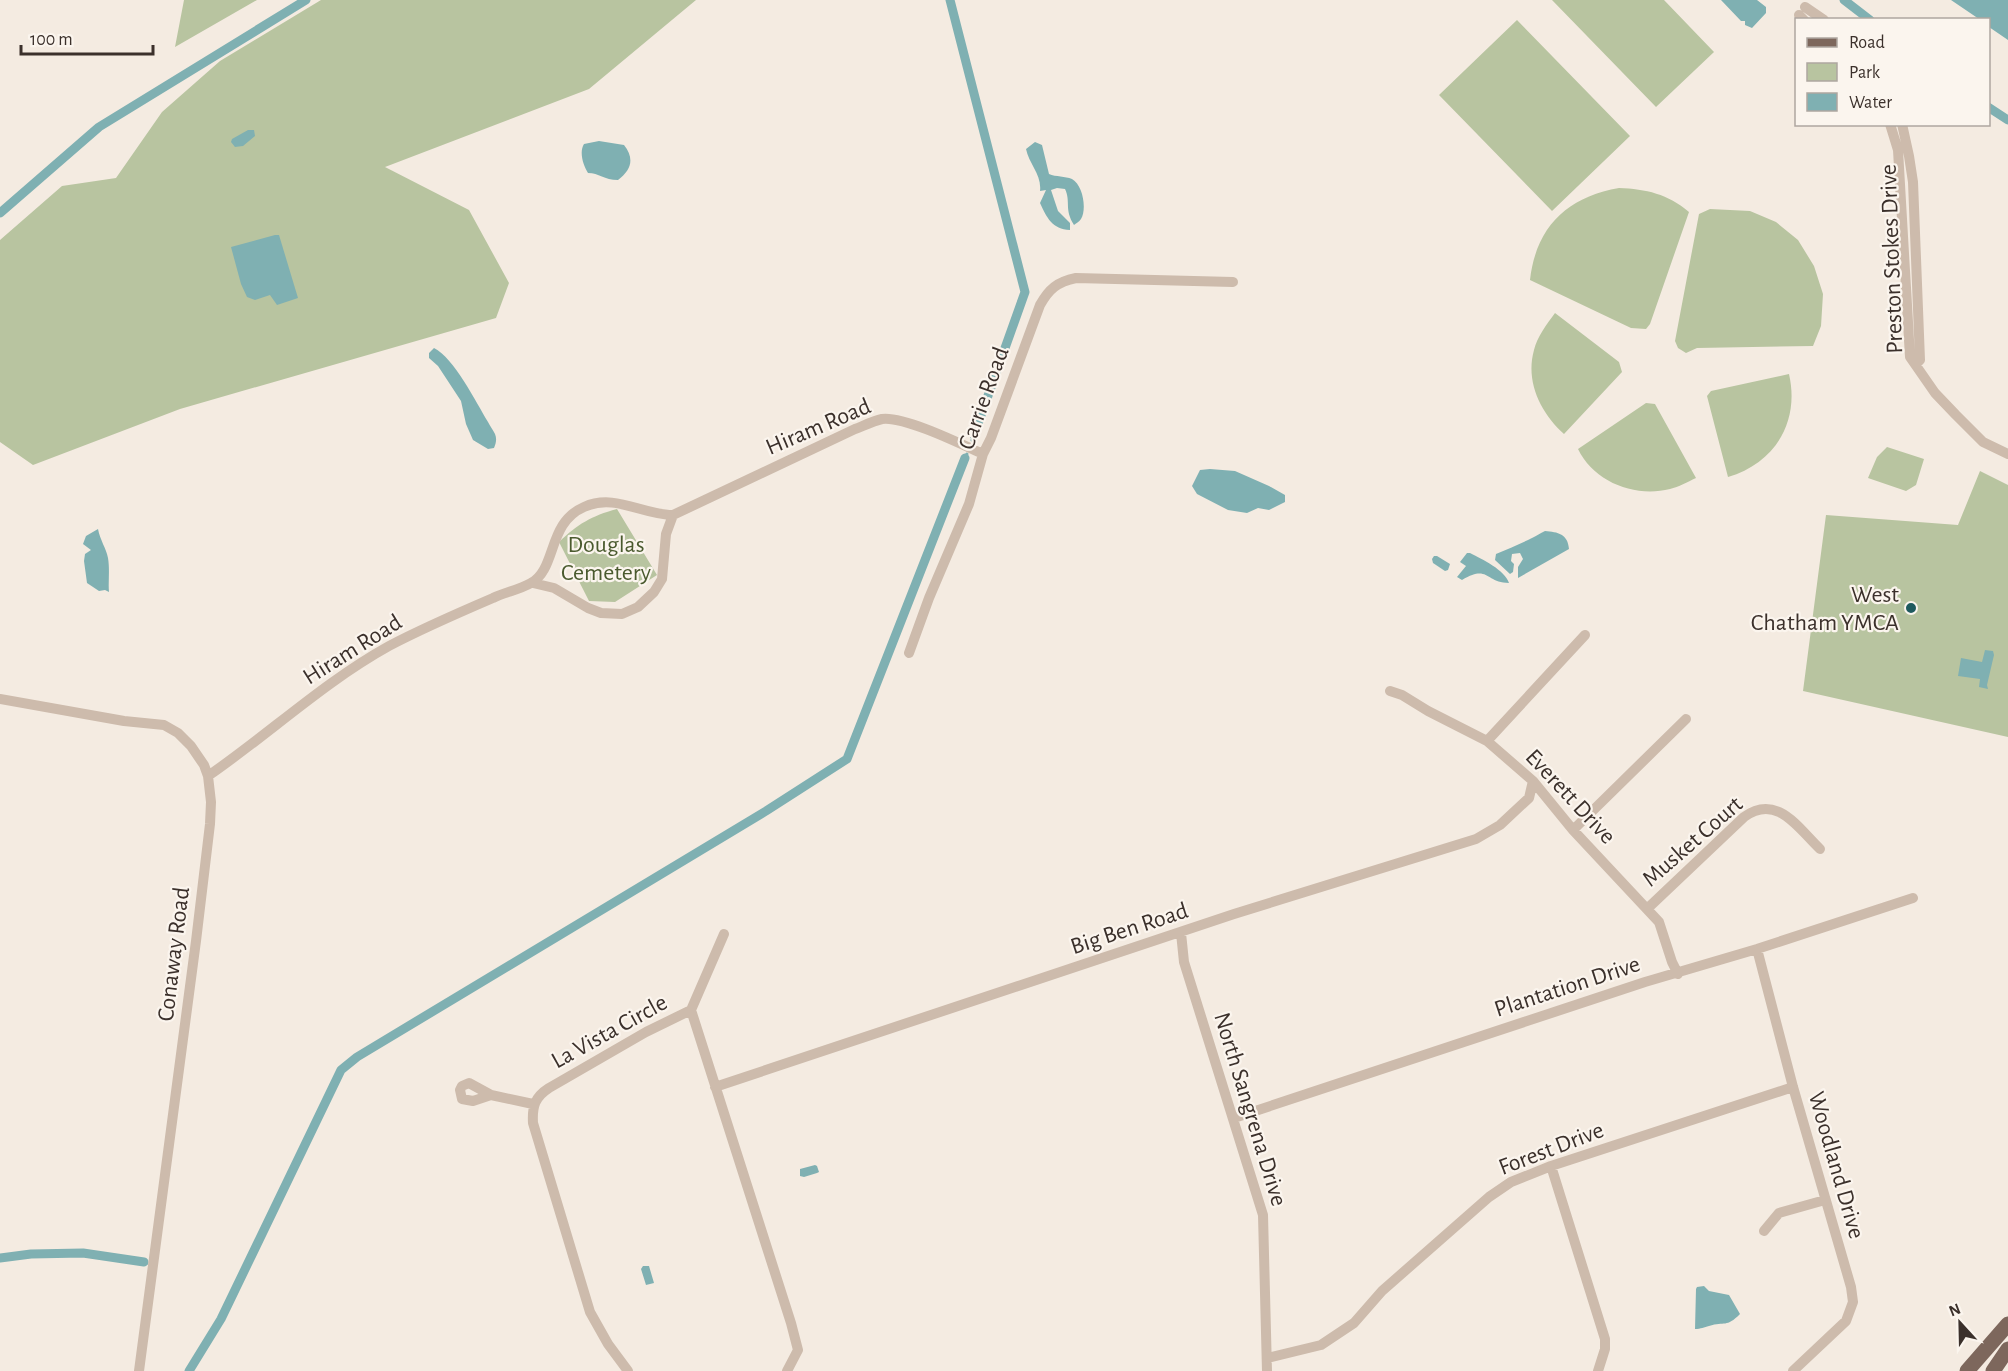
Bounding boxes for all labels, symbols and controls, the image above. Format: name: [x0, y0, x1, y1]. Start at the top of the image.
scale bar: [21, 18, 153, 56]
legend: [1795, 18, 1990, 126]
text: 100 m: [30, 31, 73, 49]
text: Road: [1849, 34, 1885, 52]
text: Park: [1849, 64, 1881, 82]
text: Water: [1849, 94, 1892, 112]
street label: Preston Stokes Drive: [1877, 164, 1907, 354]
street label: Carrie Road: [954, 344, 1014, 453]
street label: Hiram Road: [762, 394, 874, 460]
park label: Douglas Cemetery: [561, 533, 651, 585]
place label: West Chatham YMCA: [1751, 583, 1899, 635]
marker: West Chatham YMCA: [1904, 601, 1918, 615]
street label: Hiram Road: [299, 610, 406, 690]
street label: Everett Drive: [1521, 745, 1620, 849]
street label: Musket Court: [1638, 792, 1748, 891]
street label: Conaway Road: [154, 886, 194, 1023]
street label: Big Ben Road: [1068, 899, 1191, 959]
street label: Plantation Drive: [1491, 952, 1643, 1022]
street label: La Vista Circle: [548, 990, 671, 1073]
street label: North Sangrena Drive: [1209, 1010, 1291, 1209]
street label: Woodland Drive: [1804, 1089, 1869, 1242]
street label: Forest Drive: [1496, 1118, 1607, 1180]
north arrow: [1930, 1293, 1990, 1353]
text: N: [1947, 1301, 1963, 1320]

